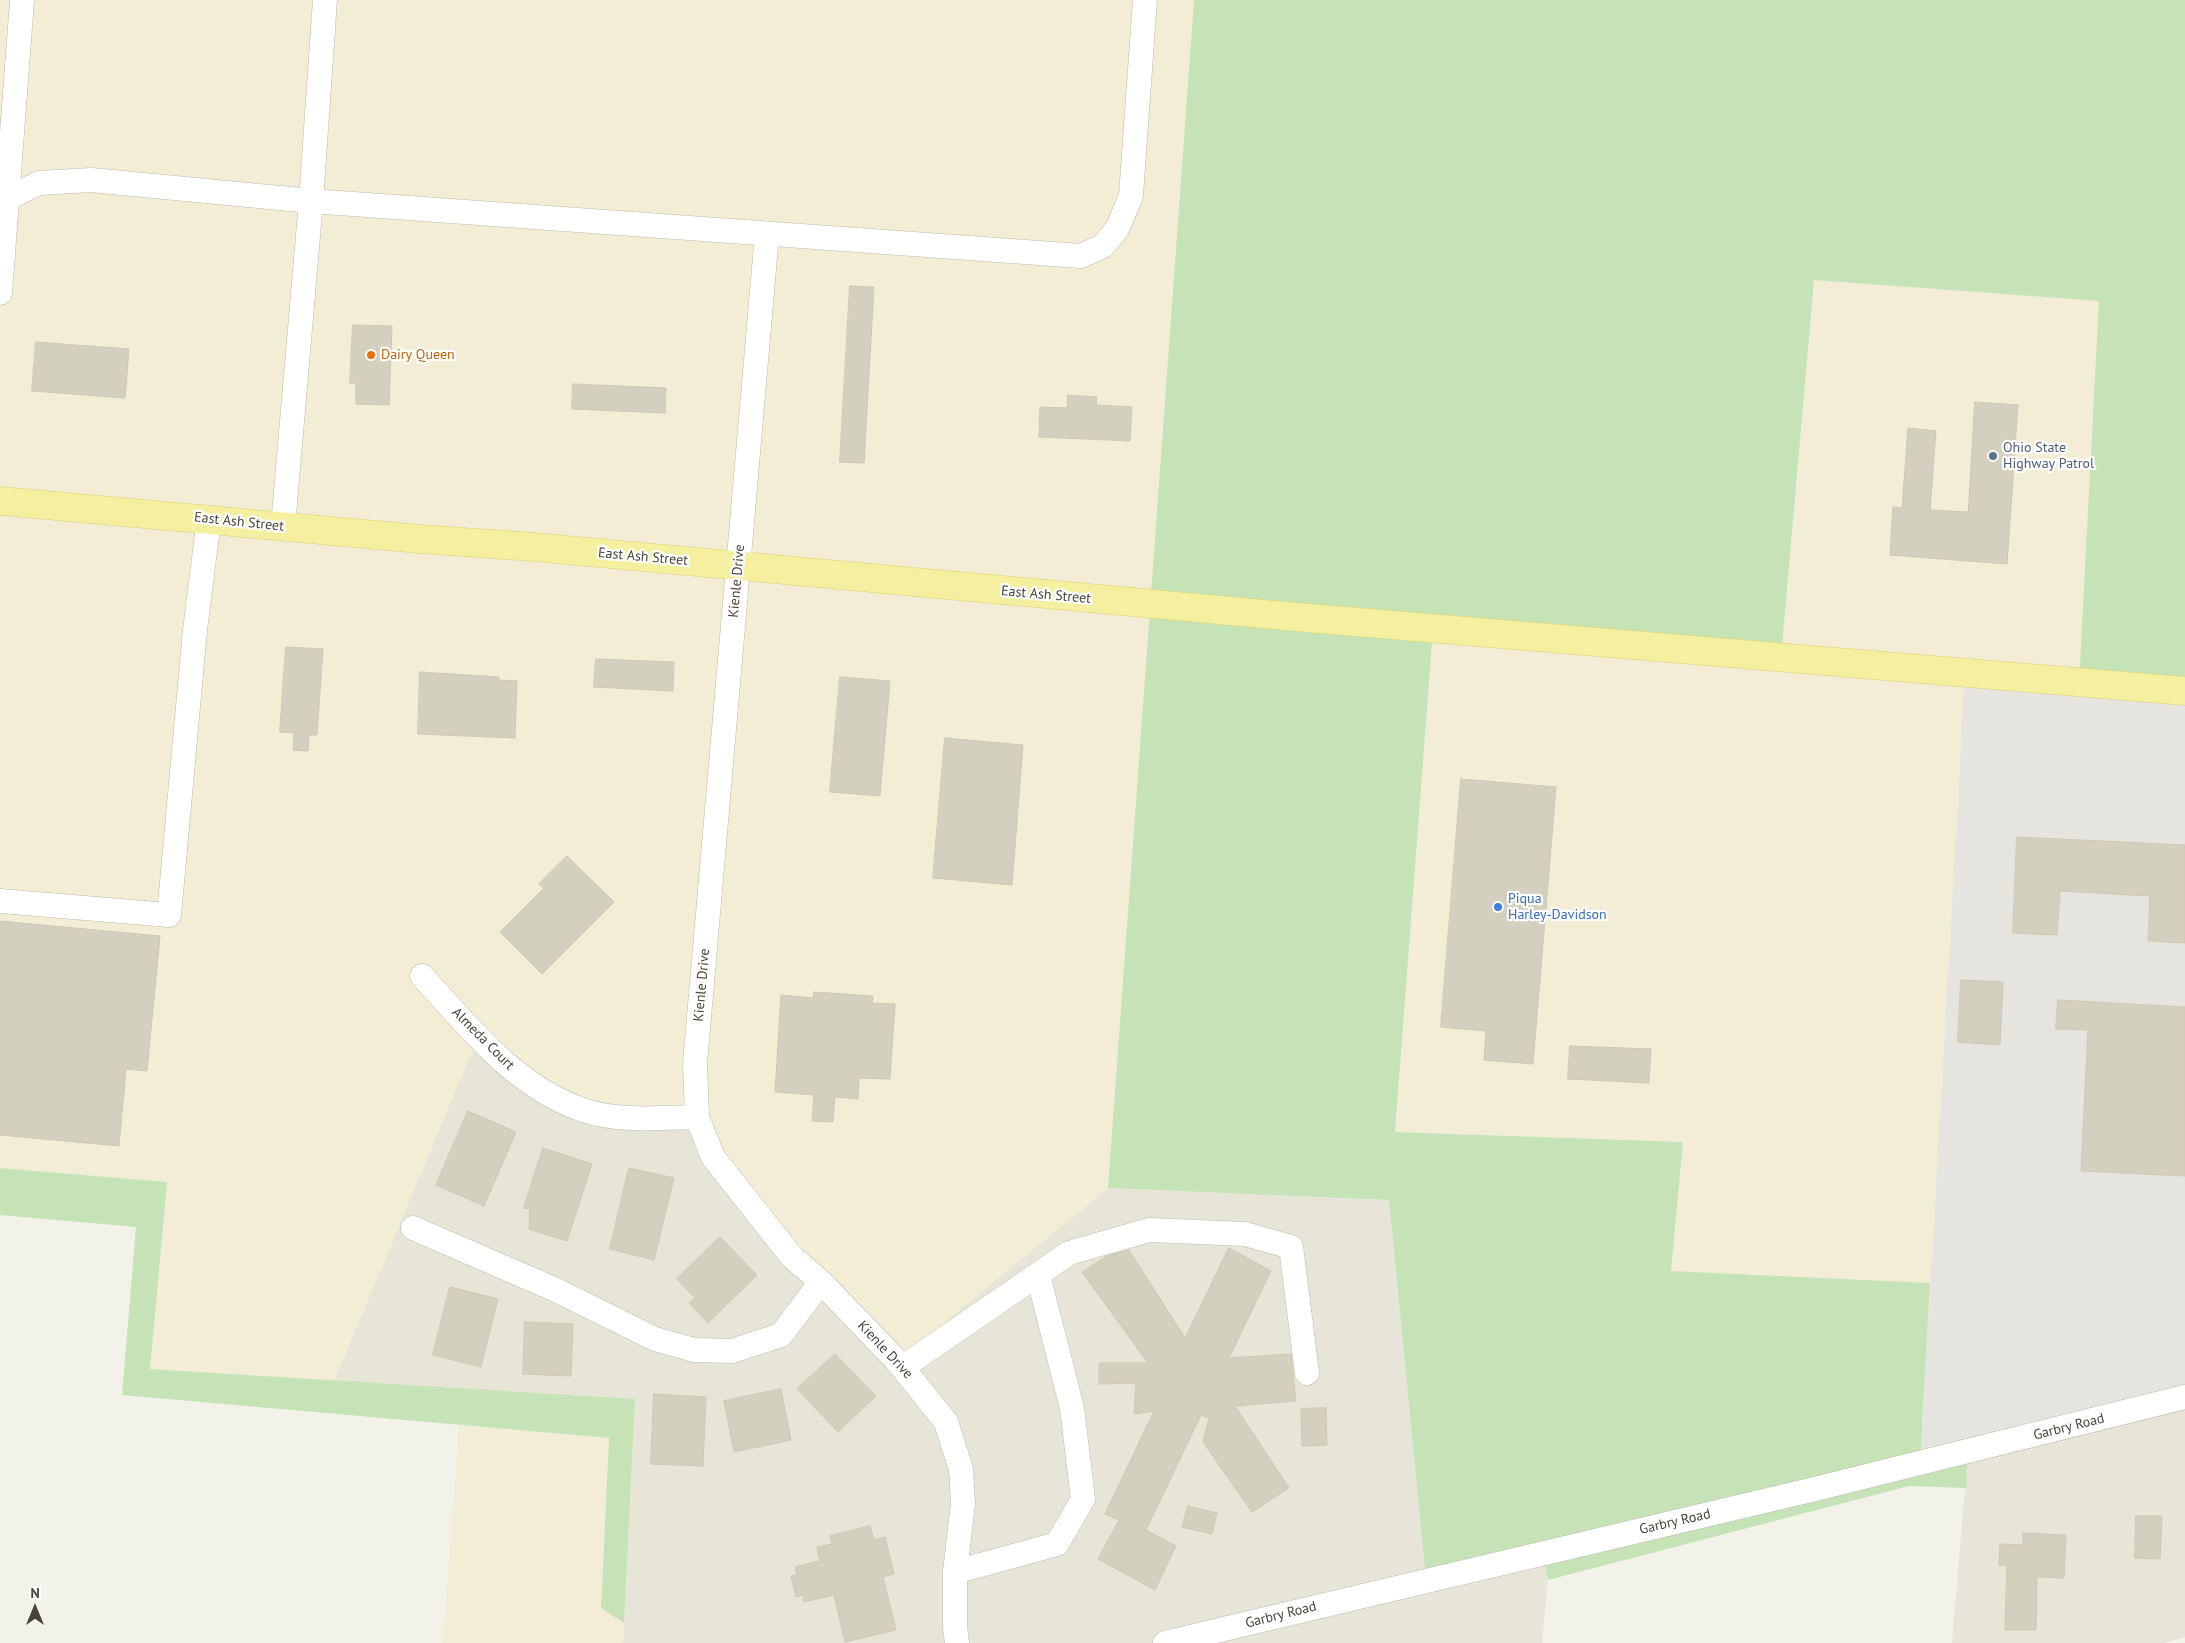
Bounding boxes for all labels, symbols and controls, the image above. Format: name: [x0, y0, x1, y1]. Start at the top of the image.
place label: Dairy Queen: [381, 347, 455, 363]
marker: Dairy Queen: [365, 349, 377, 361]
place label: Ohio State Highway Patrol: [2003, 440, 2094, 472]
marker: Ohio State Highway Patrol: [1987, 450, 1999, 462]
street label: East Ash Street: [193, 509, 285, 535]
street label: Kienle Drive: [725, 544, 749, 618]
street label: East Ash Street: [597, 545, 689, 569]
street label: East Ash Street: [1000, 583, 1092, 607]
place label: Piqua Harley-Davidson: [1508, 891, 1607, 924]
marker: Piqua Harley-Davidson: [1492, 901, 1504, 913]
street label: Kienle Drive: [690, 948, 714, 1022]
street label: Almeda Court: [448, 1004, 518, 1074]
street label: Kienle Drive: [854, 1317, 916, 1383]
street label: Garbry Road: [2032, 1410, 2106, 1444]
street label: Garbry Road: [1638, 1506, 1712, 1538]
north arrow: [10, 1583, 60, 1633]
text: N: [30, 1584, 40, 1602]
street label: Garbry Road: [1244, 1598, 1318, 1632]

